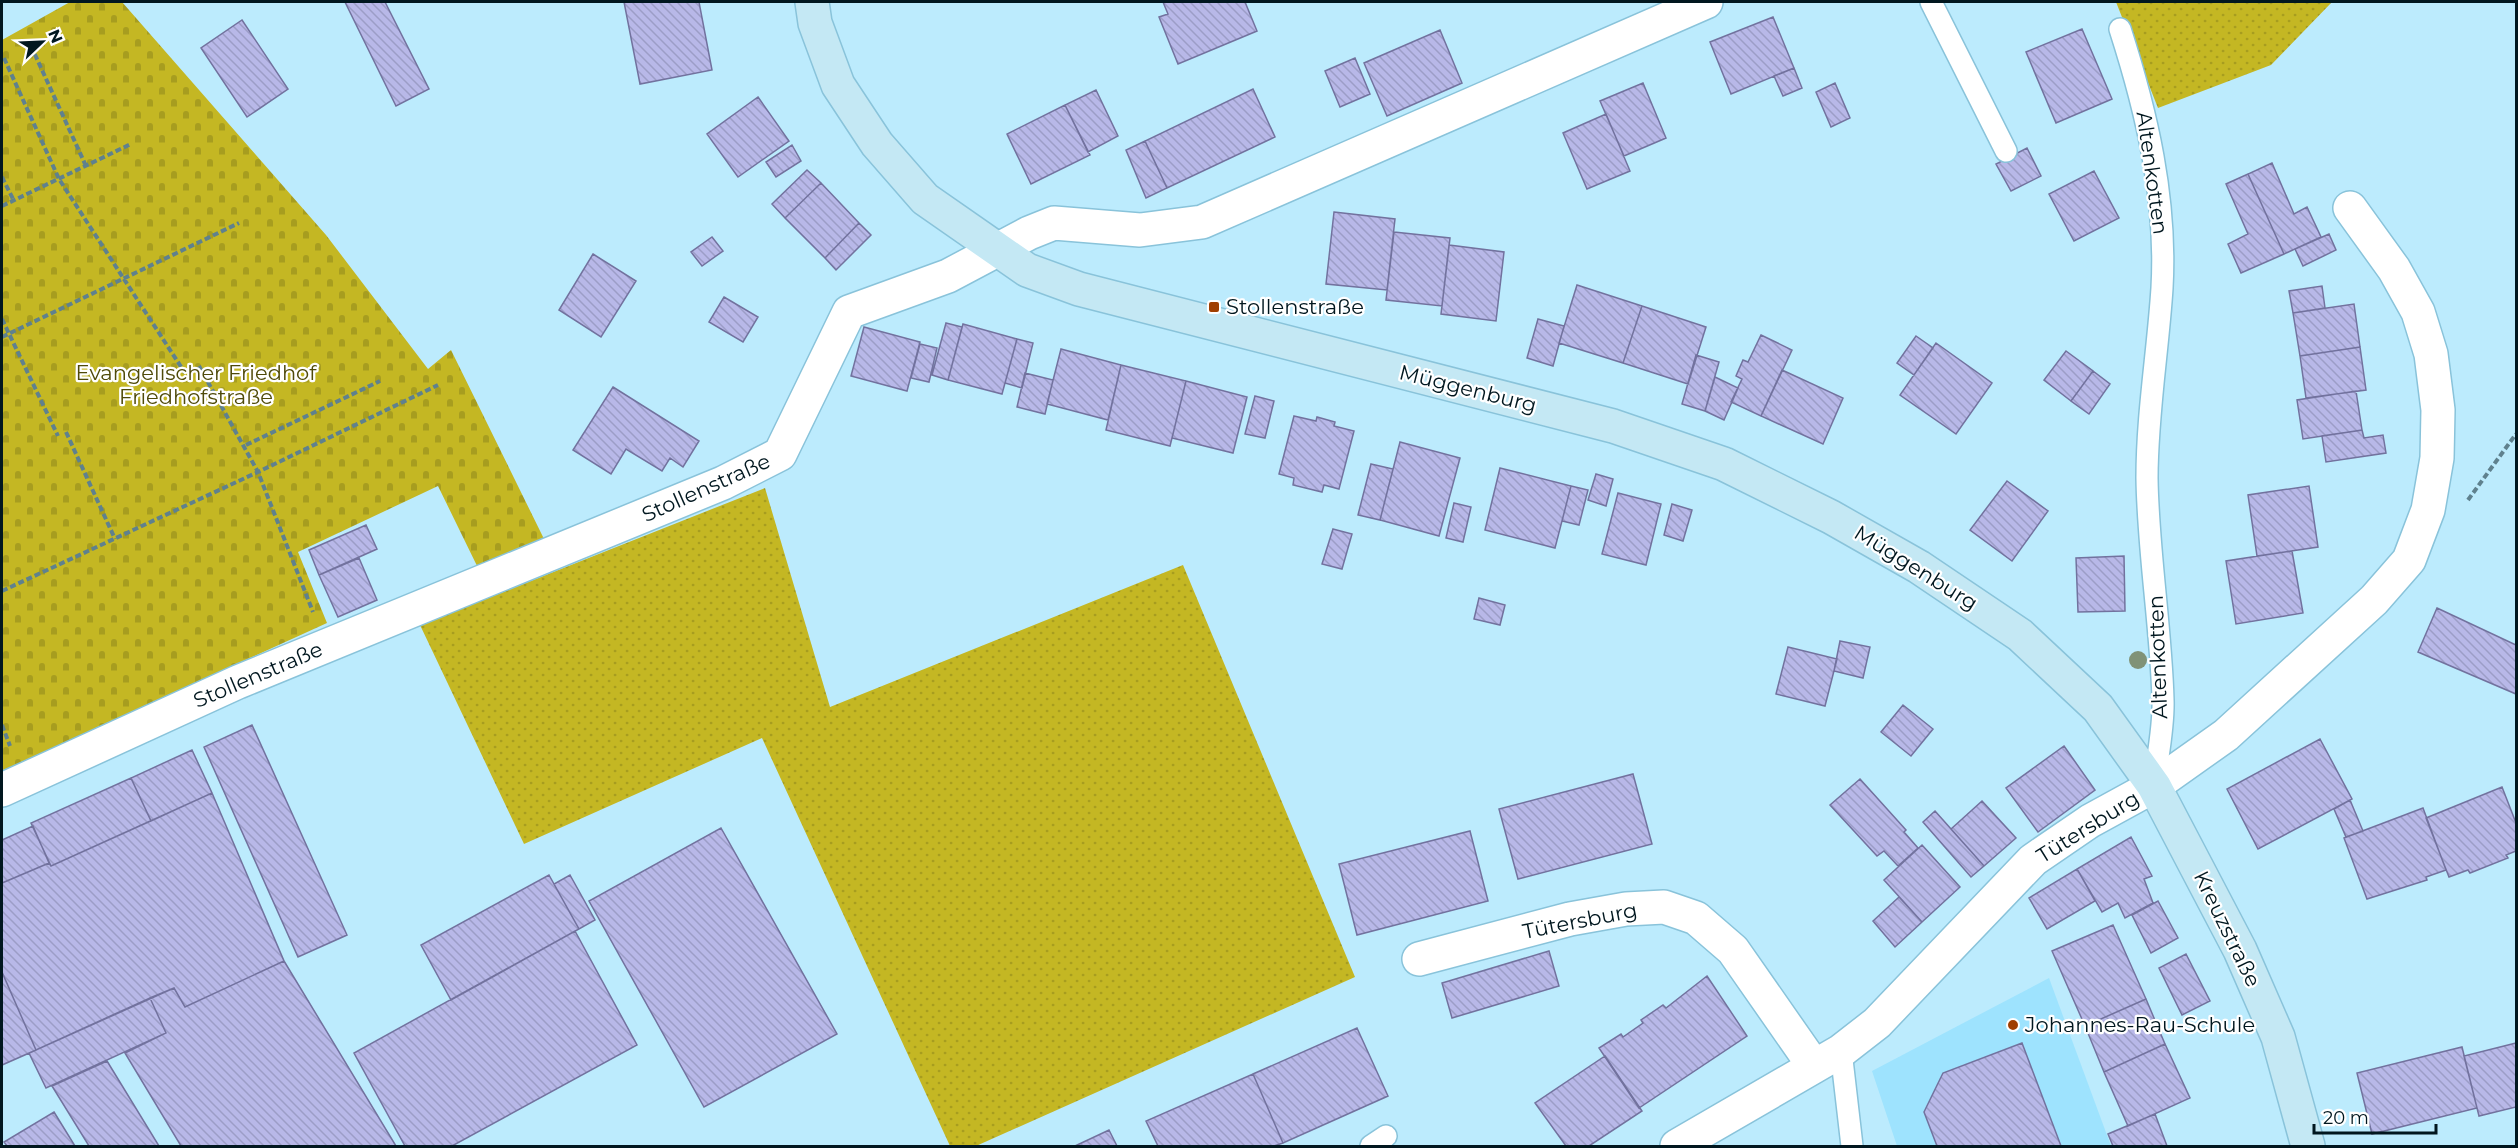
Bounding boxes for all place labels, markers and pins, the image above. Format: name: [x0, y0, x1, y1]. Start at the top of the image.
place label: Stollenstraße: [1226, 294, 1364, 319]
marker: Stollenstraße: [1207, 300, 1221, 314]
place label: Johannes-Rau-Schule: [2024, 1012, 2255, 1037]
marker: Johannes-Rau-Schule: [2006, 1018, 2020, 1032]

